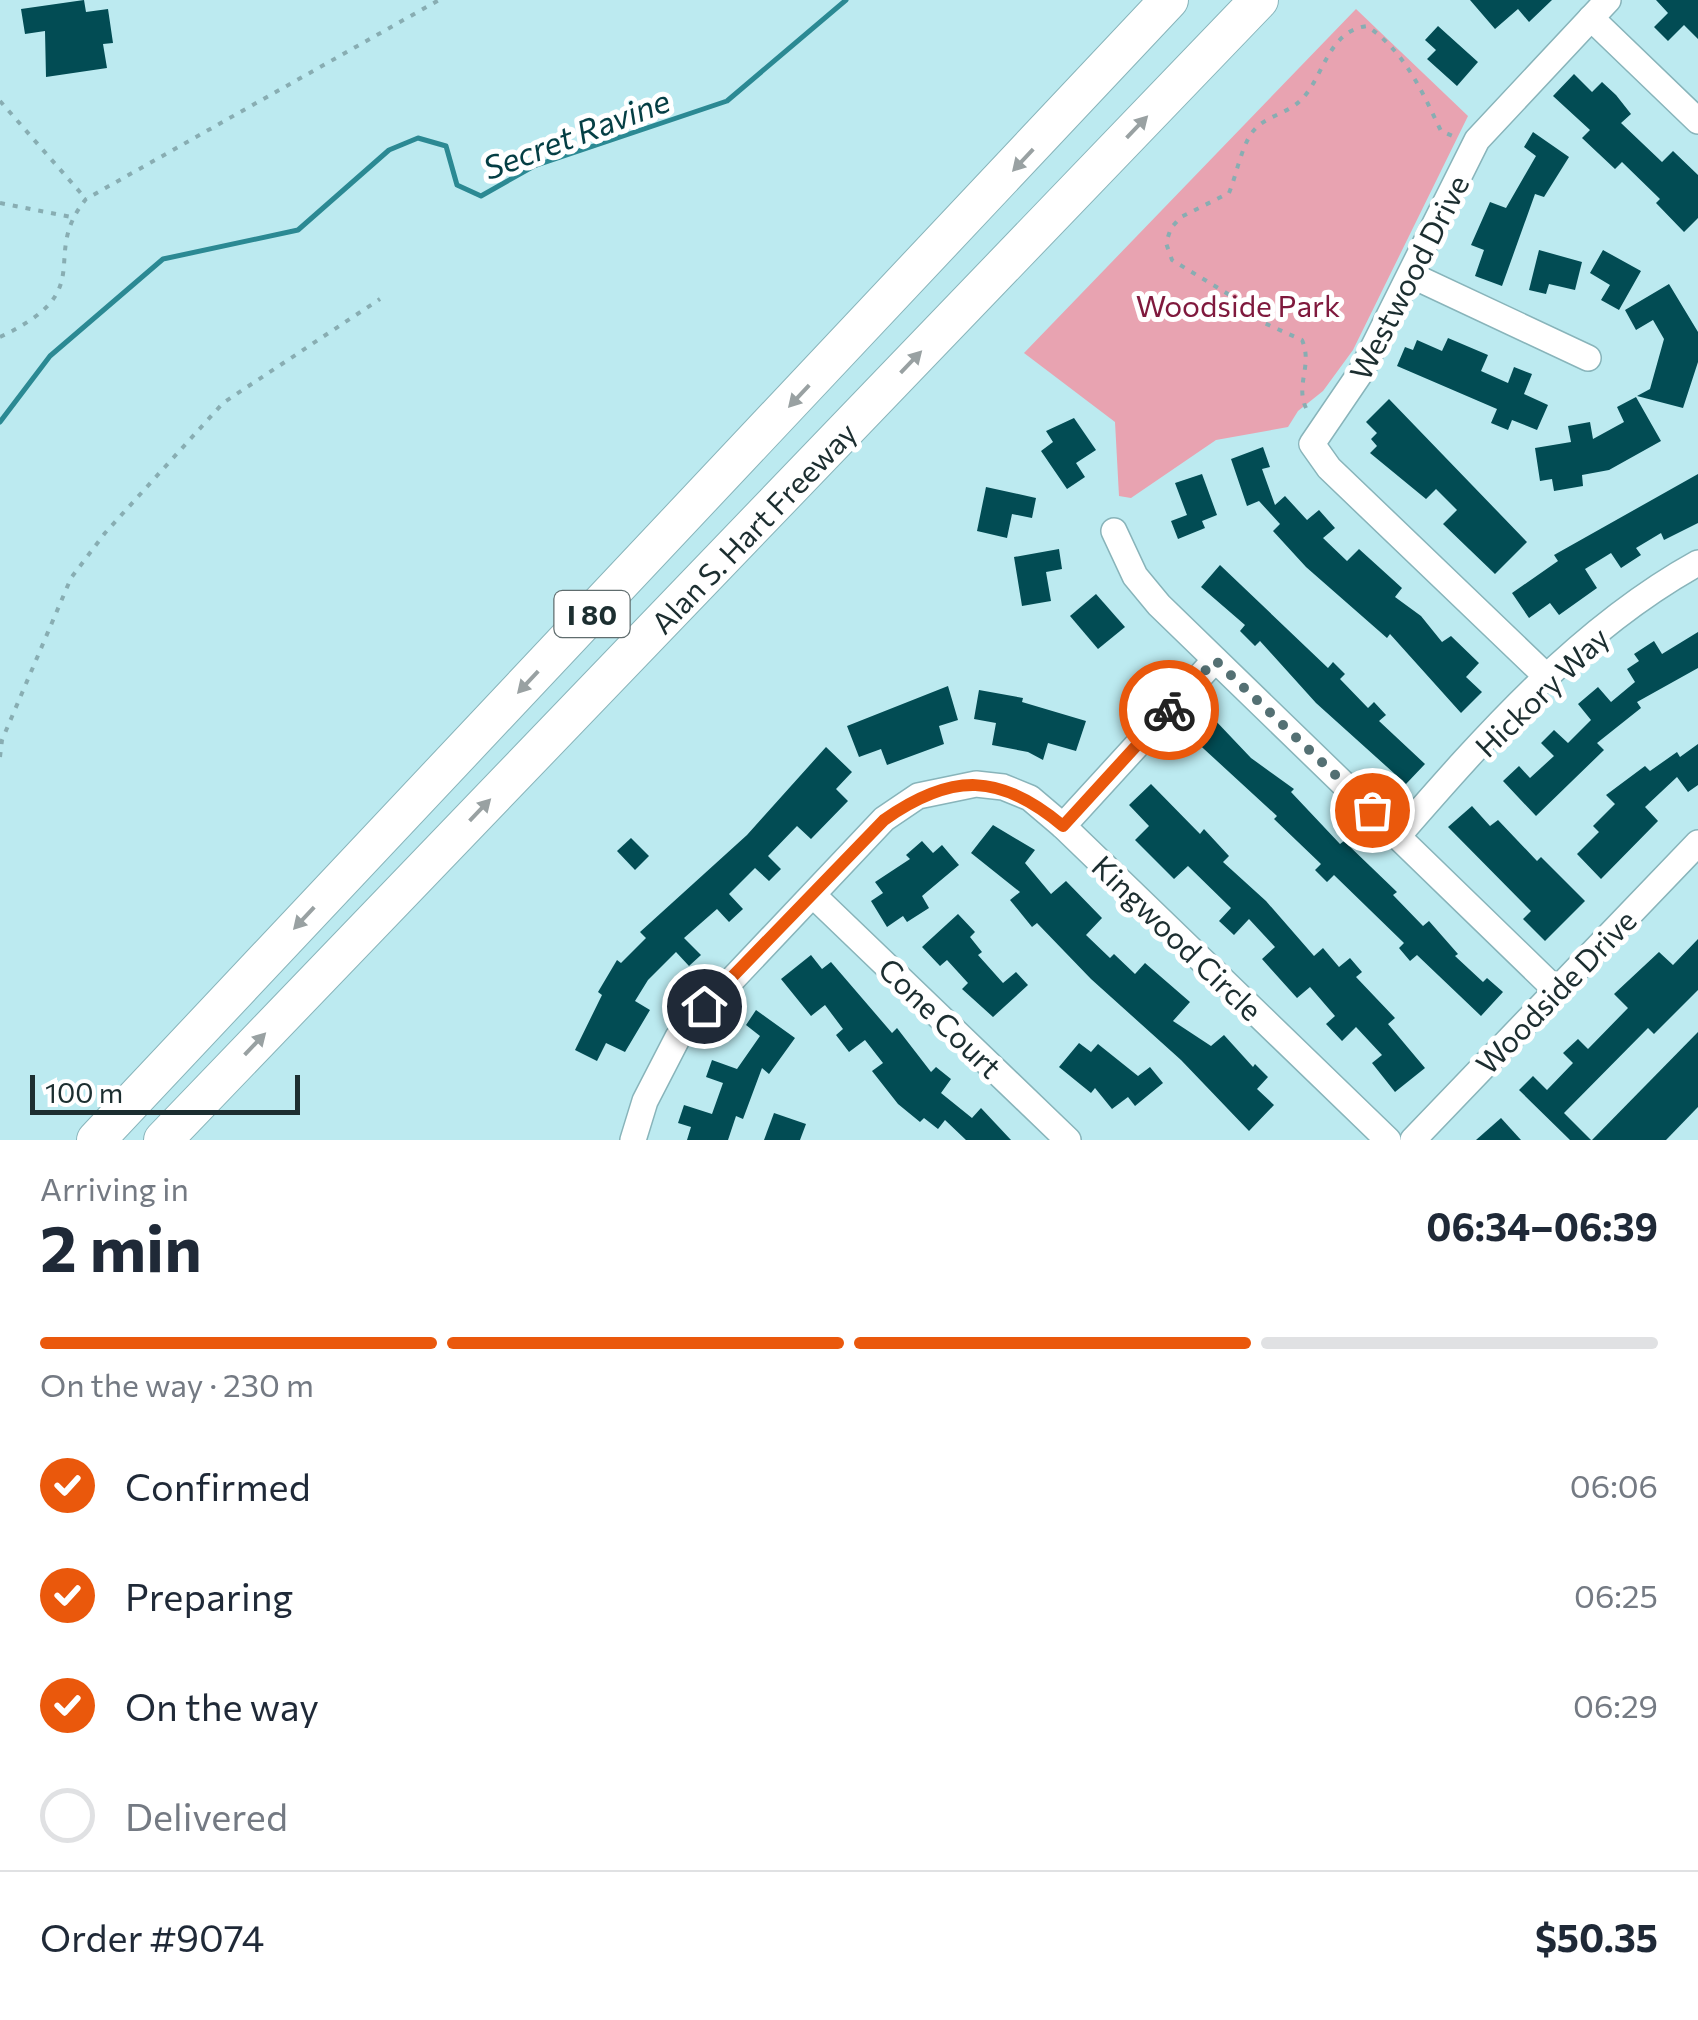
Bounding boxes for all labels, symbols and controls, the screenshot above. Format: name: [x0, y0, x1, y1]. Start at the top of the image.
water label: Secret Ravine: [477, 79, 675, 187]
one-way arrow: [1125, 116, 1148, 140]
one-way arrow: [1012, 148, 1035, 172]
street label: Westwood Drive: [1340, 168, 1476, 386]
park label: Woodside Park: [1136, 286, 1340, 323]
one-way arrow: [899, 350, 923, 374]
one-way arrow: [788, 383, 811, 407]
street label: Alan S. Hart Freeway: [643, 414, 863, 640]
road number: I 80: [554, 591, 630, 637]
street label: Hickory Way: [1466, 618, 1616, 764]
courier: [1119, 660, 1219, 760]
one-way arrow: [517, 670, 540, 694]
icon: bike: [1142, 683, 1197, 738]
pin: [1330, 768, 1415, 853]
icon: bag: [1345, 783, 1400, 838]
one-way arrow: [468, 799, 491, 823]
street label: Kingwood Circle: [1085, 847, 1271, 1027]
street label: Woodside Drive: [1467, 901, 1643, 1081]
one-way arrow: [293, 906, 316, 930]
street label: Cone Court: [872, 949, 1010, 1085]
pin: [662, 964, 747, 1049]
icon: home: [677, 979, 732, 1034]
one-way arrow: [243, 1033, 266, 1057]
scale bar: [30, 1070, 300, 1114]
text: 100 m: [45, 1075, 123, 1109]
text: Arriving in: [40, 1168, 189, 1208]
text: 06:34–06:39: [1426, 1202, 1658, 1249]
text: 2 min: [40, 1206, 202, 1285]
text: On the way · 230 m: [40, 1364, 314, 1404]
icon: check: [40, 1458, 95, 1513]
text: Confirmed: [125, 1462, 311, 1509]
text: 06:06: [1570, 1465, 1658, 1505]
icon: check: [40, 1568, 95, 1623]
text: Preparing: [125, 1572, 293, 1619]
text: 06:25: [1574, 1575, 1658, 1615]
icon: check: [40, 1678, 95, 1733]
text: On the way: [125, 1682, 319, 1729]
text: 06:29: [1573, 1685, 1658, 1725]
text: Delivered: [125, 1792, 288, 1839]
text: Order #9074: [40, 1913, 264, 1960]
text: $50.35: [1535, 1913, 1658, 1960]

